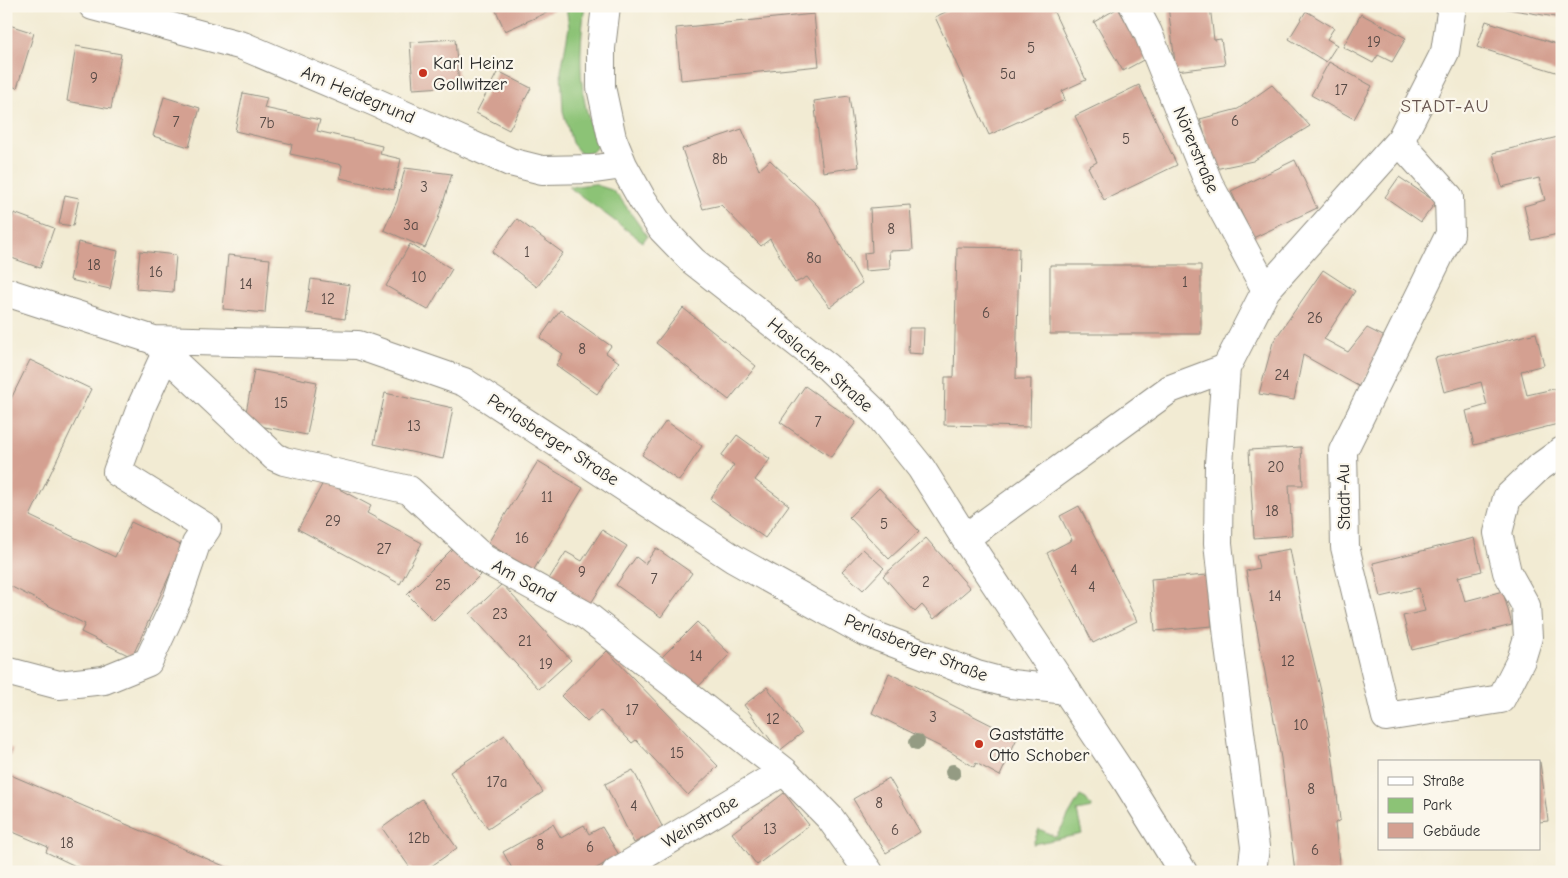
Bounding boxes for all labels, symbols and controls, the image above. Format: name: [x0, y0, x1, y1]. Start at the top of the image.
house number: 19: [1367, 33, 1381, 51]
house number: 5: [1027, 39, 1035, 57]
place label: Karl Heinz Gollwitzer: [433, 53, 514, 95]
street label: Am Heidegrund: [298, 62, 418, 128]
house number: 5a: [1000, 65, 1016, 83]
marker: Karl Heinz Gollwitzer: [417, 67, 429, 79]
house number: 9: [90, 69, 98, 87]
house number: 17: [1334, 81, 1348, 99]
district label: STADT-AU: [1400, 95, 1490, 117]
street label: Nörerstraße: [1168, 104, 1224, 196]
house number: 6: [1231, 112, 1239, 130]
house number: 7: [172, 113, 180, 131]
house number: 7b: [259, 114, 275, 132]
house number: 5: [1122, 130, 1130, 148]
house number: 8b: [712, 150, 728, 168]
house number: 3: [420, 178, 428, 196]
house number: 3a: [403, 216, 419, 234]
house number: 8: [887, 220, 895, 238]
house number: 1: [524, 243, 530, 261]
house number: 8a: [806, 249, 822, 267]
house number: 18: [87, 256, 101, 274]
house number: 16: [149, 263, 163, 281]
house number: 10: [411, 268, 427, 286]
house number: 1: [1182, 273, 1188, 291]
house number: 14: [239, 275, 253, 293]
house number: 12: [321, 290, 335, 308]
house number: 6: [982, 304, 990, 322]
house number: 26: [1307, 309, 1323, 327]
street label: Haslacher Straße: [763, 313, 877, 417]
house number: 8: [578, 340, 586, 358]
house number: 24: [1274, 366, 1290, 384]
street label: Perlasberger Straße: [483, 390, 623, 490]
house number: 15: [274, 394, 288, 412]
house number: 7: [814, 413, 822, 431]
house number: 13: [407, 417, 421, 435]
house number: 20: [1268, 458, 1284, 476]
street label: Stadt-Au: [1333, 464, 1355, 530]
house number: 11: [541, 488, 553, 506]
house number: 18: [1265, 502, 1279, 520]
house number: 29: [325, 512, 341, 530]
house number: 5: [880, 515, 888, 533]
house number: 16: [515, 529, 529, 547]
house number: 27: [377, 540, 391, 558]
street label: Am Sand: [488, 555, 560, 607]
house number: 4: [1070, 561, 1078, 579]
house number: 9: [578, 563, 586, 581]
house number: 7: [650, 570, 658, 588]
house number: 2: [922, 573, 930, 591]
house number: 25: [435, 576, 451, 594]
house number: 4: [1088, 578, 1096, 596]
house number: 14: [1268, 587, 1282, 605]
house number: 23: [492, 605, 508, 623]
street label: Perlasberger Straße: [841, 610, 991, 686]
house number: 21: [518, 632, 532, 650]
house number: 14: [689, 647, 703, 665]
house number: 12: [1281, 652, 1295, 670]
house number: 19: [539, 655, 553, 673]
house number: 17: [625, 701, 639, 719]
house number: 3: [929, 708, 937, 726]
house number: 12: [766, 710, 780, 728]
house number: 10: [1293, 716, 1309, 734]
place label: Gaststätte Otto Schober: [989, 724, 1090, 766]
marker: Gaststätte Otto Schober: [973, 738, 985, 750]
house number: 15: [670, 744, 684, 762]
legend: [1378, 760, 1540, 850]
text: Straße: [1423, 772, 1465, 790]
house number: 17a: [487, 773, 507, 791]
house number: 8: [1307, 780, 1315, 798]
street label: Weinstraße: [658, 791, 742, 853]
house number: 8: [875, 794, 883, 812]
text: Park: [1423, 796, 1452, 814]
house number: 4: [630, 797, 638, 815]
house number: 13: [763, 820, 777, 838]
house number: 6: [891, 821, 899, 839]
text: Gebäude: [1423, 822, 1481, 840]
house number: 12b: [408, 829, 430, 847]
house number: 18: [60, 834, 74, 852]
house number: 8: [536, 836, 544, 854]
house number: 6: [586, 838, 594, 856]
house number: 6: [1311, 841, 1319, 859]

